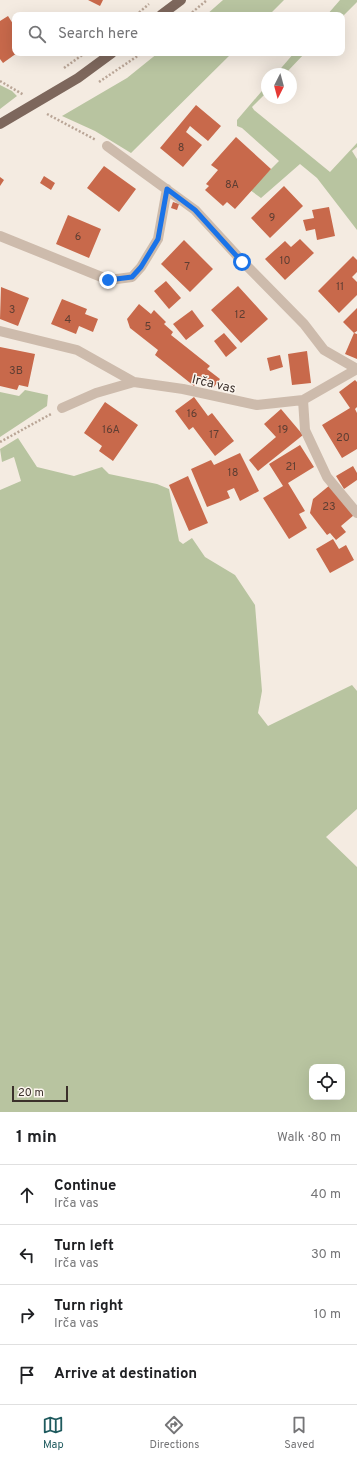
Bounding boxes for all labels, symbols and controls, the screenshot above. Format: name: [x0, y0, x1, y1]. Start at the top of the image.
search box: [12, 12, 345, 56]
icon: search: [26, 23, 48, 45]
text: Search here: [58, 25, 138, 44]
north arrow: [261, 68, 297, 104]
house number: 8: [178, 141, 184, 155]
house number: 8A: [225, 178, 239, 192]
house number: 9: [269, 211, 275, 225]
house number: 6: [75, 230, 81, 244]
route start: [233, 253, 251, 271]
house number: 10: [279, 254, 291, 268]
house number: 7: [184, 260, 190, 274]
route end: [99, 271, 117, 289]
house number: 11: [336, 280, 344, 294]
house number: 3: [9, 303, 15, 317]
house number: 12: [235, 308, 245, 322]
house number: 4: [65, 313, 72, 327]
house number: 5: [145, 320, 152, 334]
house number: 3B: [9, 364, 23, 378]
street label: Irča vas: [190, 372, 237, 398]
house number: 16: [187, 407, 197, 421]
house number: 16A: [102, 423, 120, 437]
house number: 19: [278, 423, 288, 437]
house number: 17: [209, 428, 219, 442]
house number: 20: [336, 431, 350, 445]
house number: 21: [286, 460, 296, 474]
house number: 18: [228, 466, 238, 480]
house number: 23: [322, 500, 336, 514]
map controls: [309, 1064, 345, 1100]
button: locate: [309, 1064, 345, 1100]
scale bar: [12, 1084, 68, 1103]
text: 20 m: [18, 1086, 44, 1100]
text: 1 min: [16, 1127, 57, 1149]
text: Walk · 80 m: [277, 1130, 341, 1146]
text: Continue: [54, 1177, 116, 1196]
icon: ahead: [16, 1184, 38, 1206]
text: 40 m: [311, 1187, 341, 1203]
text: Irča vas: [54, 1196, 99, 1212]
text: Turn left: [54, 1237, 114, 1256]
icon: left: [16, 1244, 38, 1266]
text: 30 m: [311, 1247, 341, 1263]
text: Irča vas: [54, 1256, 99, 1272]
text: Turn right: [54, 1297, 123, 1316]
icon: right: [16, 1304, 38, 1326]
text: 10 m: [314, 1307, 341, 1323]
text: Irča vas: [54, 1316, 99, 1332]
icon: arrive: [16, 1364, 38, 1386]
text: Arrive at destination: [54, 1365, 197, 1384]
tab: Map: [42, 1414, 64, 1452]
tab: Directions: [149, 1414, 199, 1452]
tab: Saved: [284, 1414, 315, 1452]

